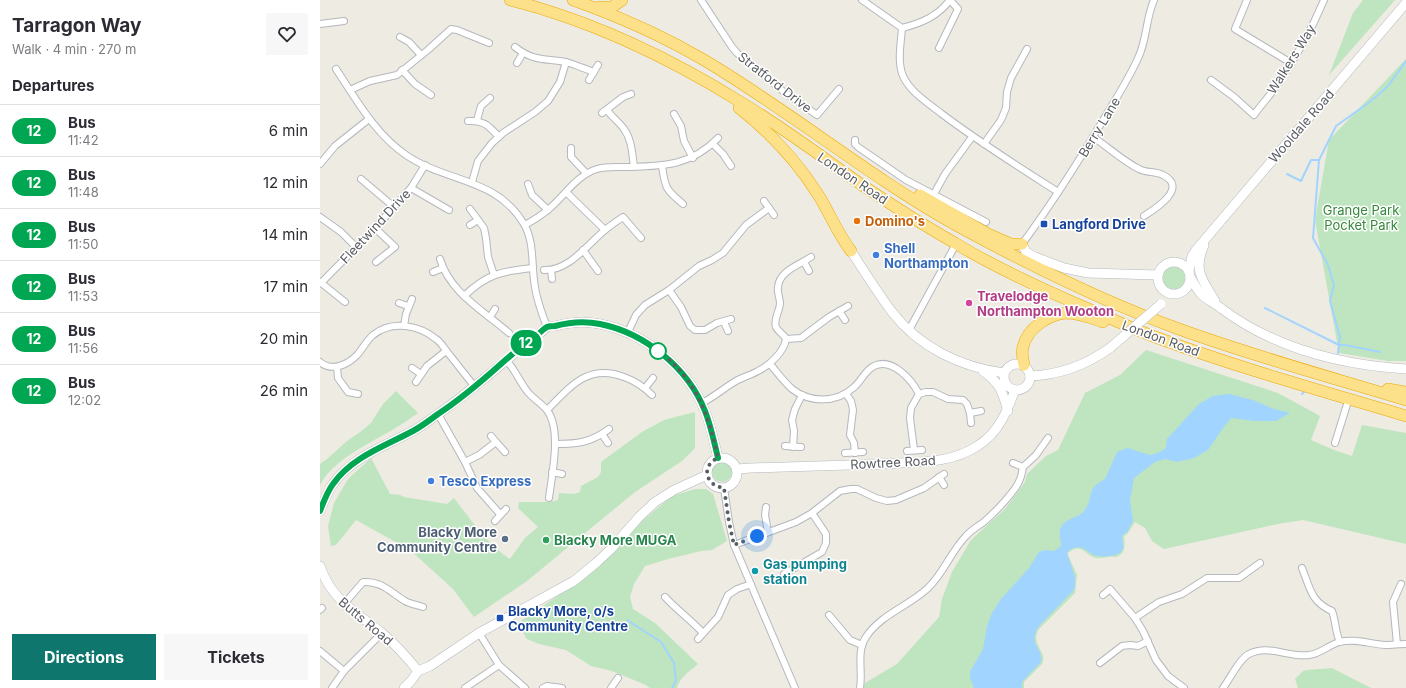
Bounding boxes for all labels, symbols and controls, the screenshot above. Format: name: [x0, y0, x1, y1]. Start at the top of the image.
button: heart: [266, 13, 308, 55]
text: Tarragon Way: [12, 14, 141, 37]
street label: Walkers Way: [1263, 21, 1319, 97]
text: Walk · 4 min · 270 m: [12, 41, 136, 57]
street label: Stratford Drive: [735, 48, 815, 116]
text: Departures: [12, 76, 94, 95]
street label: Wooldale Road: [1265, 86, 1337, 166]
street label: Berry Lane: [1075, 94, 1123, 160]
text: Bus: [68, 113, 96, 132]
text: 6 min: [269, 121, 308, 140]
text: 12: [27, 122, 41, 139]
text: 11:42: [68, 132, 99, 148]
street label: London Road: [815, 149, 891, 207]
text: Bus: [68, 165, 96, 184]
text: 12 min: [263, 173, 308, 192]
text: 12: [27, 174, 41, 191]
text: 11:48: [68, 184, 99, 200]
street label: Fleetwind Drive: [336, 186, 414, 266]
park label: Grange Park Pocket Park: [1323, 202, 1399, 233]
place label: Domino's: [865, 213, 925, 229]
marker: Domino's: [852, 216, 862, 226]
place label: Langford Drive: [1052, 216, 1146, 232]
text: Bus: [68, 217, 96, 236]
marker: Langford Drive: [1039, 219, 1049, 229]
text: 14 min: [262, 225, 308, 244]
text: 12: [27, 226, 41, 243]
text: 11:50: [68, 236, 98, 252]
place label: Shell Northampton: [884, 240, 969, 271]
marker: Shell Northampton: [871, 250, 881, 260]
text: Bus: [68, 269, 96, 288]
text: 17 min: [264, 277, 308, 296]
text: 12: [27, 278, 41, 295]
text: 11:53: [68, 288, 98, 304]
place label: Travelodge Northampton Wooton: [977, 288, 1114, 319]
marker: Travelodge Northampton Wooton: [964, 298, 974, 308]
street label: London Road: [1120, 317, 1202, 359]
text: Bus: [68, 321, 96, 340]
text: 20 min: [260, 329, 308, 348]
text: 12: [27, 330, 41, 347]
line badge: 12: [508, 330, 544, 356]
text: 12: [519, 334, 533, 351]
text: 11:56: [68, 340, 98, 356]
unlabelled marker: [649, 342, 667, 360]
text: Bus: [68, 373, 96, 392]
text: 26 min: [260, 381, 308, 400]
text: 12: [27, 382, 41, 399]
text: 12:02: [68, 392, 101, 408]
street label: Rowtree Road: [850, 452, 936, 472]
place label: Tesco Express: [439, 473, 531, 489]
marker: Tesco Express: [426, 476, 436, 486]
place label: Blacky More Community Centre: [377, 524, 497, 555]
your location: [747, 526, 767, 546]
place label: Blacky More MUGA: [554, 532, 677, 548]
marker: Blacky More Community Centre: [500, 534, 510, 544]
marker: Blacky More MUGA: [541, 535, 551, 545]
place label: Gas pumping station: [763, 556, 847, 587]
marker: Gas pumping station: [750, 566, 760, 576]
street label: Butts Road: [336, 594, 396, 648]
place label: Blacky More, o/s Community Centre: [508, 603, 628, 634]
marker: Blacky More, o/s Community Centre: [495, 613, 505, 623]
button: Directions: [12, 634, 156, 680]
button: Tickets: [164, 634, 308, 680]

